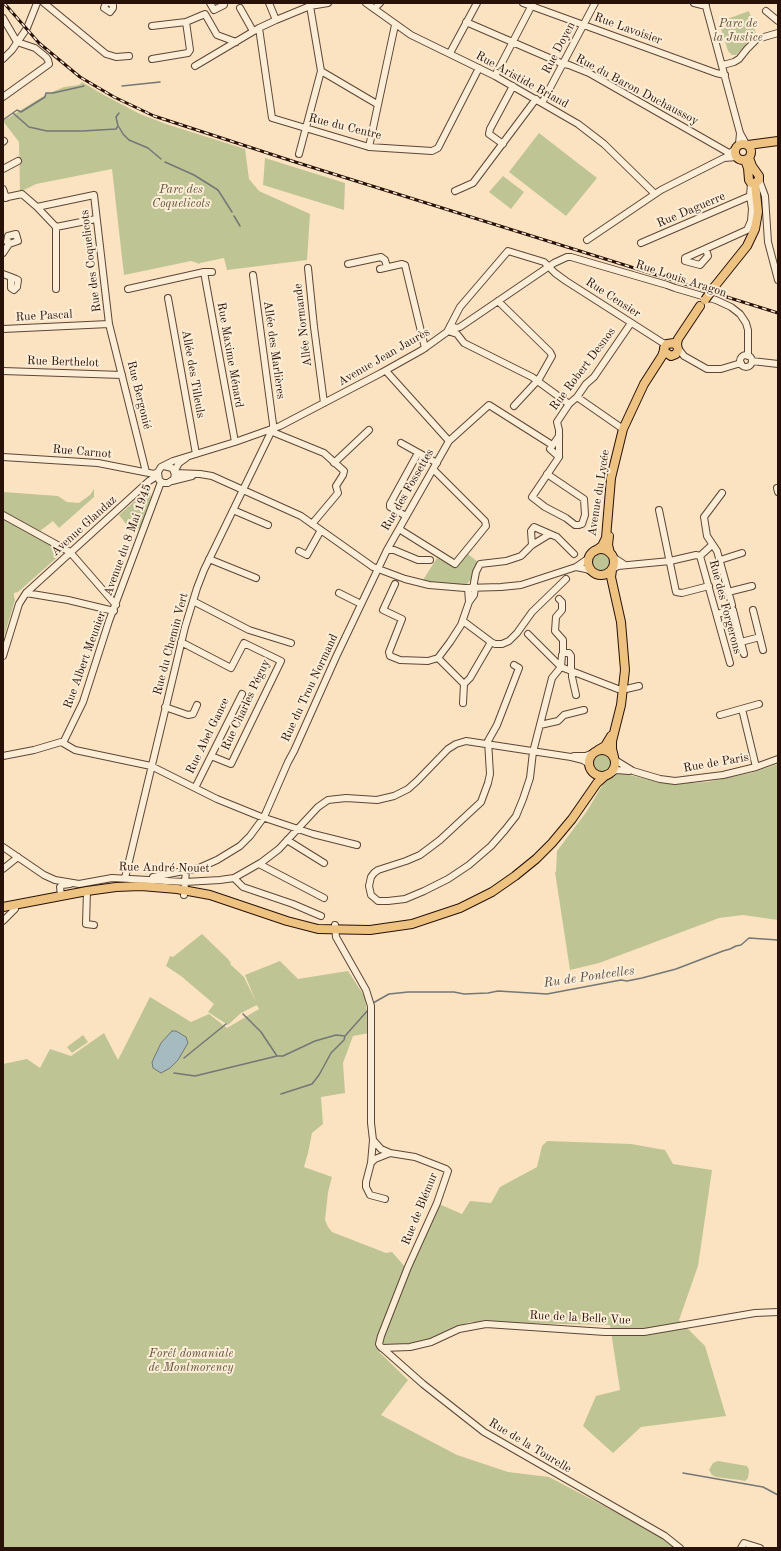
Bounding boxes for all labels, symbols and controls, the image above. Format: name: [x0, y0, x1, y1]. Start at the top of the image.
street label: Rue Lavoisier: [592, 10, 664, 48]
park label: Parc de la Justice: [713, 17, 763, 45]
street label: Rue Doyen: [539, 19, 579, 77]
street label: Rue Aristide Briand: [473, 48, 571, 112]
street label: Rue du Baron Duchaussoy: [573, 51, 701, 129]
street label: Rue du Centre: [307, 111, 383, 143]
park label: Parc des Coquelicots: [152, 183, 210, 211]
street label: Rue Daguerre: [655, 189, 727, 231]
street label: Rue des Coquelicots: [78, 209, 104, 313]
street label: Rue Louis Aragon: [634, 257, 728, 301]
street label: Rue Censier: [583, 275, 643, 321]
street label: Allée Normande: [291, 282, 315, 368]
street label: Allée des Marlières: [260, 300, 288, 400]
street label: Rue Maxime Ménard: [214, 301, 246, 409]
street label: Rue Pascal: [15, 307, 73, 325]
street label: Avenue Jean Jaurès: [335, 325, 433, 389]
street label: Rue Robert Desnos: [547, 325, 619, 413]
street label: Allée des Tilleuls: [178, 329, 208, 419]
street label: Rue Berthelot: [27, 354, 99, 370]
street label: Rue Bergonié: [124, 359, 154, 431]
street label: Rue Carnot: [52, 442, 112, 462]
street label: Rue des Fossettes: [379, 446, 437, 534]
street label: Avenue du Lycée: [585, 449, 613, 537]
street label: Avenue du 8 Mai 1945: [101, 482, 155, 598]
street label: Avenue Glandaz: [48, 493, 120, 559]
street label: Rue des Forgerons: [706, 558, 744, 656]
street label: Rue du Chemin Vert: [150, 591, 192, 697]
street label: Rue Albert Meunier: [61, 609, 109, 711]
street label: Rue du Trou Normand: [279, 632, 341, 744]
street label: Rue Charles Péguy: [219, 657, 273, 753]
street label: Rue Abel Gance: [183, 695, 233, 777]
street label: Rue de Paris: [682, 750, 750, 776]
street label: Rue André Nouet: [118, 860, 210, 876]
water label: Ru de Pontcelles: [543, 963, 635, 991]
street label: Rue de Blémur: [399, 1171, 441, 1247]
street label: Rue de la Belle Vue: [529, 1308, 631, 1328]
park label: Forêt domaniale de Montmorency: [148, 1347, 234, 1375]
street label: Rue de la Tourelle: [486, 1416, 574, 1476]

